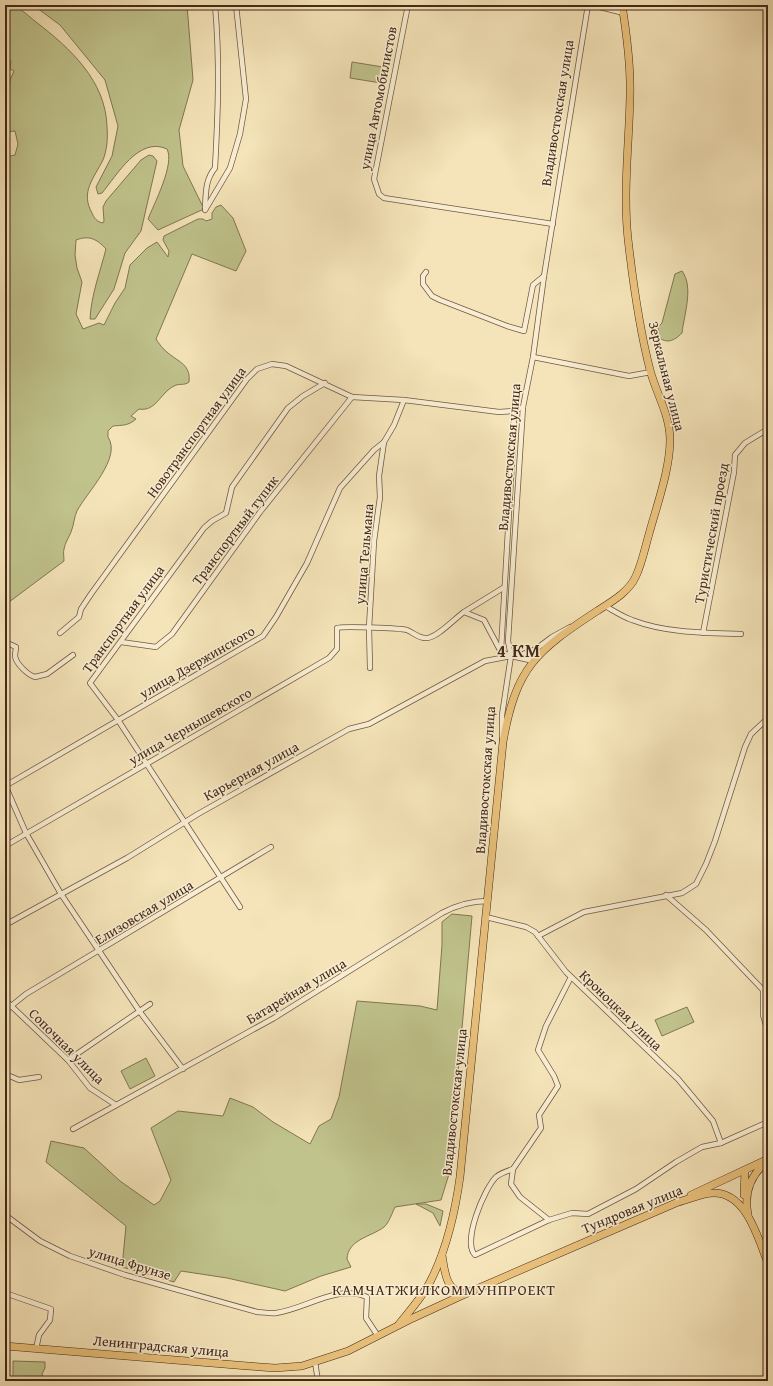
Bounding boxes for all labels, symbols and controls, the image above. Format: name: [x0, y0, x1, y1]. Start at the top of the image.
street label: улица Автомобилистов: [354, 24, 402, 172]
street label: Владивостокская улица: [536, 38, 578, 188]
street label: Зеркальная улица: [644, 319, 690, 433]
street label: Новотранспортная улица: [142, 362, 251, 502]
street label: Владивостокская улица: [493, 382, 525, 532]
street label: Туристический проезд: [689, 461, 733, 605]
street label: Транспортный тупик: [187, 471, 283, 589]
street label: улица Тельмана: [350, 502, 378, 606]
street label: Транспортная улица: [77, 561, 169, 677]
street label: улица Дзержинского: [135, 621, 258, 704]
district label: 4 КМ: [497, 637, 541, 664]
street label: улица Чернышевского: [124, 683, 255, 770]
street label: Владивостокская улица: [470, 705, 500, 854]
street label: Карьерная улица: [200, 736, 303, 806]
street label: Елизовская улица: [91, 875, 197, 949]
street label: Батарейная улица: [242, 953, 350, 1029]
street label: Кроноцкая улица: [575, 965, 667, 1055]
street label: Сопочная улица: [25, 1004, 110, 1089]
street label: Владивостокская улица: [436, 1027, 472, 1177]
street label: Тундровая улица: [579, 1180, 686, 1238]
street label: улица Фрунзе: [85, 1241, 174, 1285]
district label: КАМЧАТЖИЛКОММУНПРОЕКТ: [332, 1279, 556, 1300]
street label: Ленинградская улица: [92, 1330, 230, 1362]

